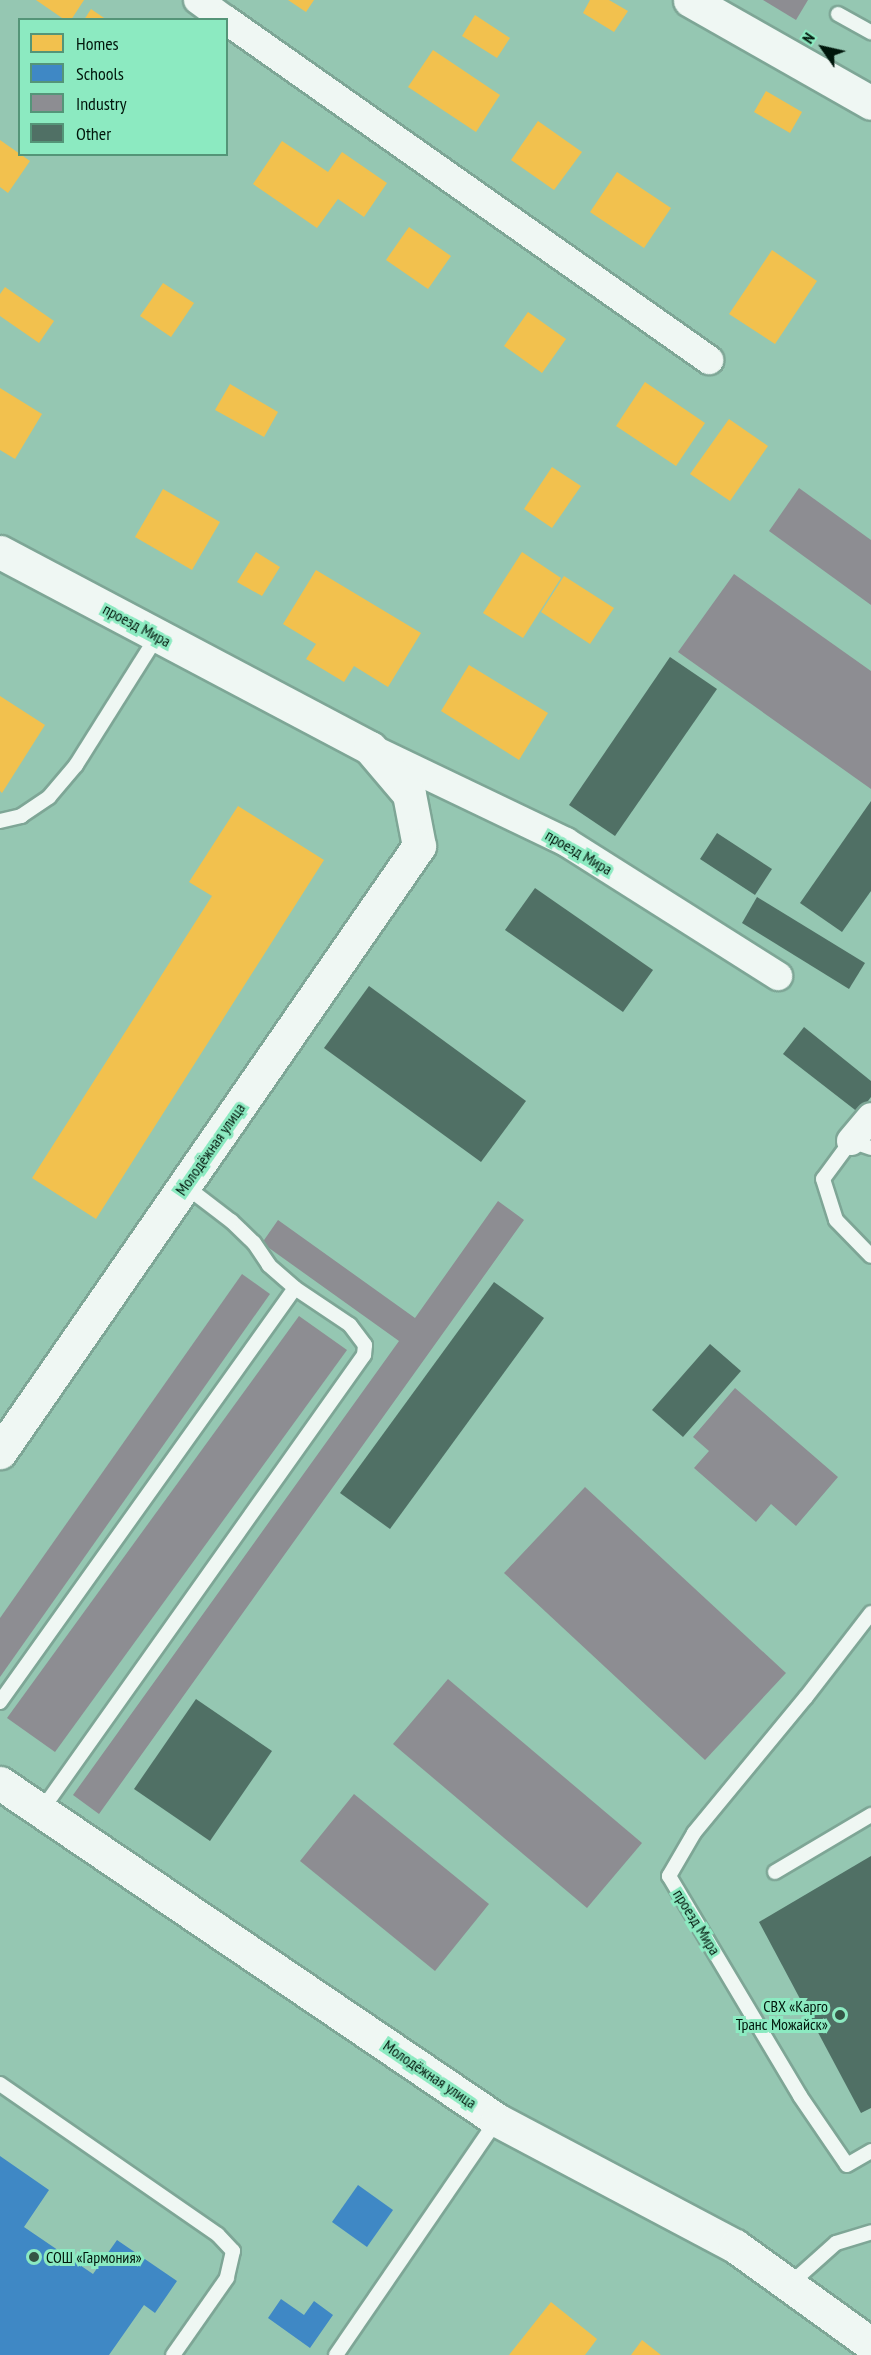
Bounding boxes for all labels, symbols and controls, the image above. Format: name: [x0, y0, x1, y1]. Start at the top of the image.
legend: [18, 18, 228, 156]
north arrow: [793, 18, 853, 78]
text: N: [797, 29, 819, 47]
text: Homes: [76, 32, 119, 55]
text: Schools: [76, 62, 124, 85]
text: Industry: [76, 92, 126, 115]
text: Other: [76, 122, 111, 145]
street label: проезд Мира: [100, 599, 174, 651]
street label: проезд Мира: [542, 825, 616, 879]
street label: Молодёжная улица: [171, 1099, 249, 1199]
street label: проезд Мира: [669, 1886, 725, 1958]
place label: СВХ «Карго Транс Можайск»: [736, 1996, 828, 2034]
marker: СВХ «Карго Транс Можайск»: [833, 2008, 847, 2022]
street label: Молодёжная улица: [380, 2036, 480, 2112]
place label: СОШ «Гармония»: [46, 2247, 142, 2267]
marker: СОШ «Гармония»: [27, 2250, 41, 2264]

